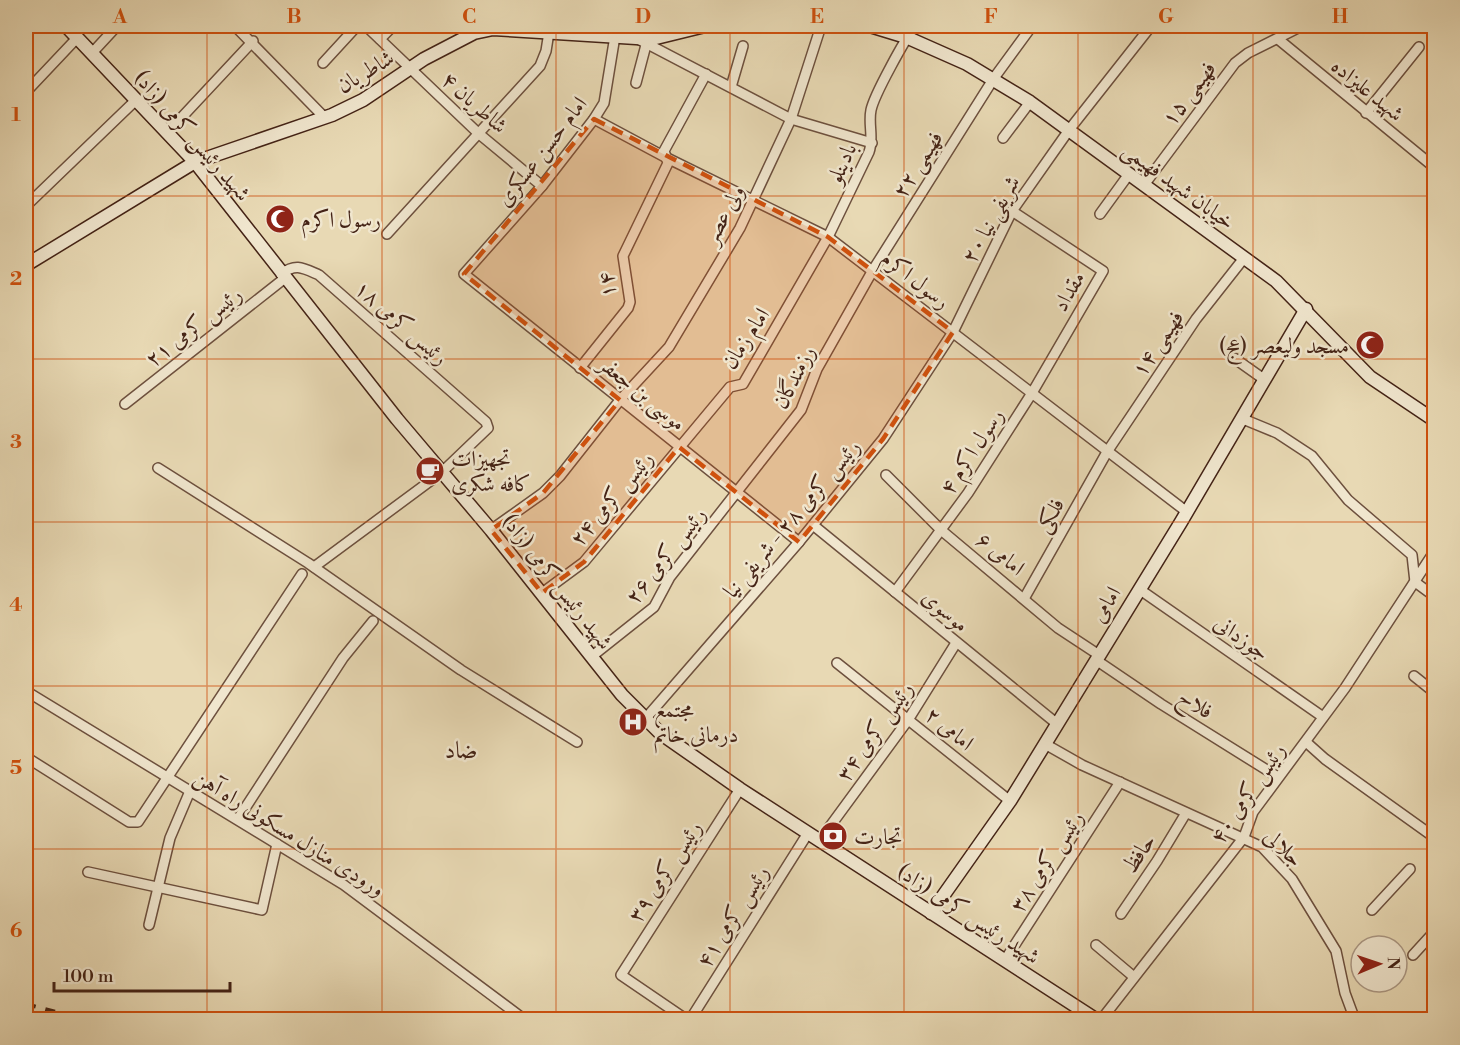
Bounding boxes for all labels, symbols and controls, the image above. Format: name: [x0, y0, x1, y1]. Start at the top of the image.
text: A: [112, 5, 128, 30]
text: B: [286, 5, 302, 30]
text: C: [462, 5, 476, 30]
text: D: [635, 5, 651, 30]
text: E: [810, 5, 824, 30]
text: F: [984, 5, 998, 30]
text: G: [1158, 5, 1174, 30]
text: H: [1332, 5, 1349, 30]
street label: شاطریان: [332, 45, 399, 100]
street label: شهید علیزاده: [1325, 53, 1409, 128]
street label: فهیمی ۱۵: [1156, 56, 1223, 132]
street label: شهید رئیس کرمی (زاد): [127, 65, 256, 208]
street label: شاطریان ۴: [435, 67, 513, 140]
street label: امام حسن عسکری: [491, 92, 597, 215]
text: 1: [11, 103, 21, 128]
street label: فهیمی ۲۲: [887, 126, 950, 204]
street label: خیابان شهید فهیمی: [1116, 136, 1240, 237]
street label: بادینلو: [821, 139, 863, 190]
street label: ۲۰ شریفی نیا: [956, 171, 1028, 269]
street label: ولی عصر: [697, 181, 751, 251]
mosque icon: رسول اکرم: [264, 203, 296, 235]
place label: رسول اکرم: [301, 207, 381, 239]
street label: رسول اکرم: [872, 245, 955, 319]
text: 2: [10, 267, 22, 292]
street label: مقداد: [1047, 267, 1091, 317]
street label: ۱۴: [593, 271, 622, 299]
street label: رئیس کرمی ۱۸: [348, 275, 453, 372]
street label: رئیس کرمی ۲۱: [140, 281, 248, 374]
street label: امام زمان: [716, 303, 780, 377]
street label: فهیمی ۱۴: [1126, 306, 1191, 383]
mosque icon: مسجد ولیعصر (عج): [1354, 329, 1386, 361]
place label: مسجد ولیعصر (عج): [1219, 333, 1349, 365]
street label: رزمندگان: [766, 341, 822, 414]
street label: موسی بن جعفر: [591, 350, 691, 438]
street label: رسول اکرم ۴: [934, 404, 1014, 503]
text: 3: [10, 430, 22, 455]
street label: رئیس کرمی ۲۸ - شریفی نیا: [718, 434, 868, 605]
place label: تجهیزات کافه شکری: [451, 446, 531, 498]
street label: رئیس کرمی ۲۴: [565, 446, 660, 553]
cafe icon: تجهیزات کافه شکری: [414, 455, 446, 487]
street label: فلکی: [1030, 493, 1072, 539]
street label: رئیس کرمی ۲۶: [620, 502, 713, 610]
street label: شهید رئیس کرمی (زاد): [495, 509, 618, 656]
street label: امامی ۶: [970, 526, 1030, 582]
street label: امامی: [1085, 582, 1127, 628]
street label: موسوی: [916, 584, 974, 639]
text: 4: [9, 593, 23, 618]
street label: جوزدانی: [1208, 610, 1274, 667]
street label: رئیس کرمی ۳۴: [831, 677, 920, 787]
street label: فلاح: [1170, 683, 1218, 730]
place label: مجتمع درمانی خاتم: [654, 697, 738, 754]
street label: امامی ۲: [919, 701, 979, 757]
hospital icon: مجتمع درمانی خاتم: [617, 706, 649, 738]
district label: ضاد: [444, 736, 478, 766]
street label: رئیس کرمی ۴۰: [1205, 738, 1293, 850]
text: 5: [10, 756, 22, 781]
street label: ورودی منازل مسکونی راه آهن: [188, 763, 390, 904]
street label: رئیس کرمی ۳۸: [1004, 806, 1091, 918]
street label: رئیس کرمی ۳۹: [622, 816, 709, 928]
bank icon: تجارت: [817, 820, 849, 852]
street label: جلالی: [1258, 823, 1308, 873]
place label: تجارت: [854, 824, 902, 851]
street label: حافظ: [1117, 829, 1162, 879]
street label: شهید رئیس کرمی (زاد): [891, 858, 1045, 971]
street label: رئیس کرمی ۴۱: [691, 861, 776, 973]
text: 6: [10, 919, 23, 944]
north arrow: [1349, 934, 1409, 994]
scale bar: [54, 955, 230, 993]
text: N: [1383, 957, 1403, 971]
text: 100 m: [63, 965, 114, 988]

